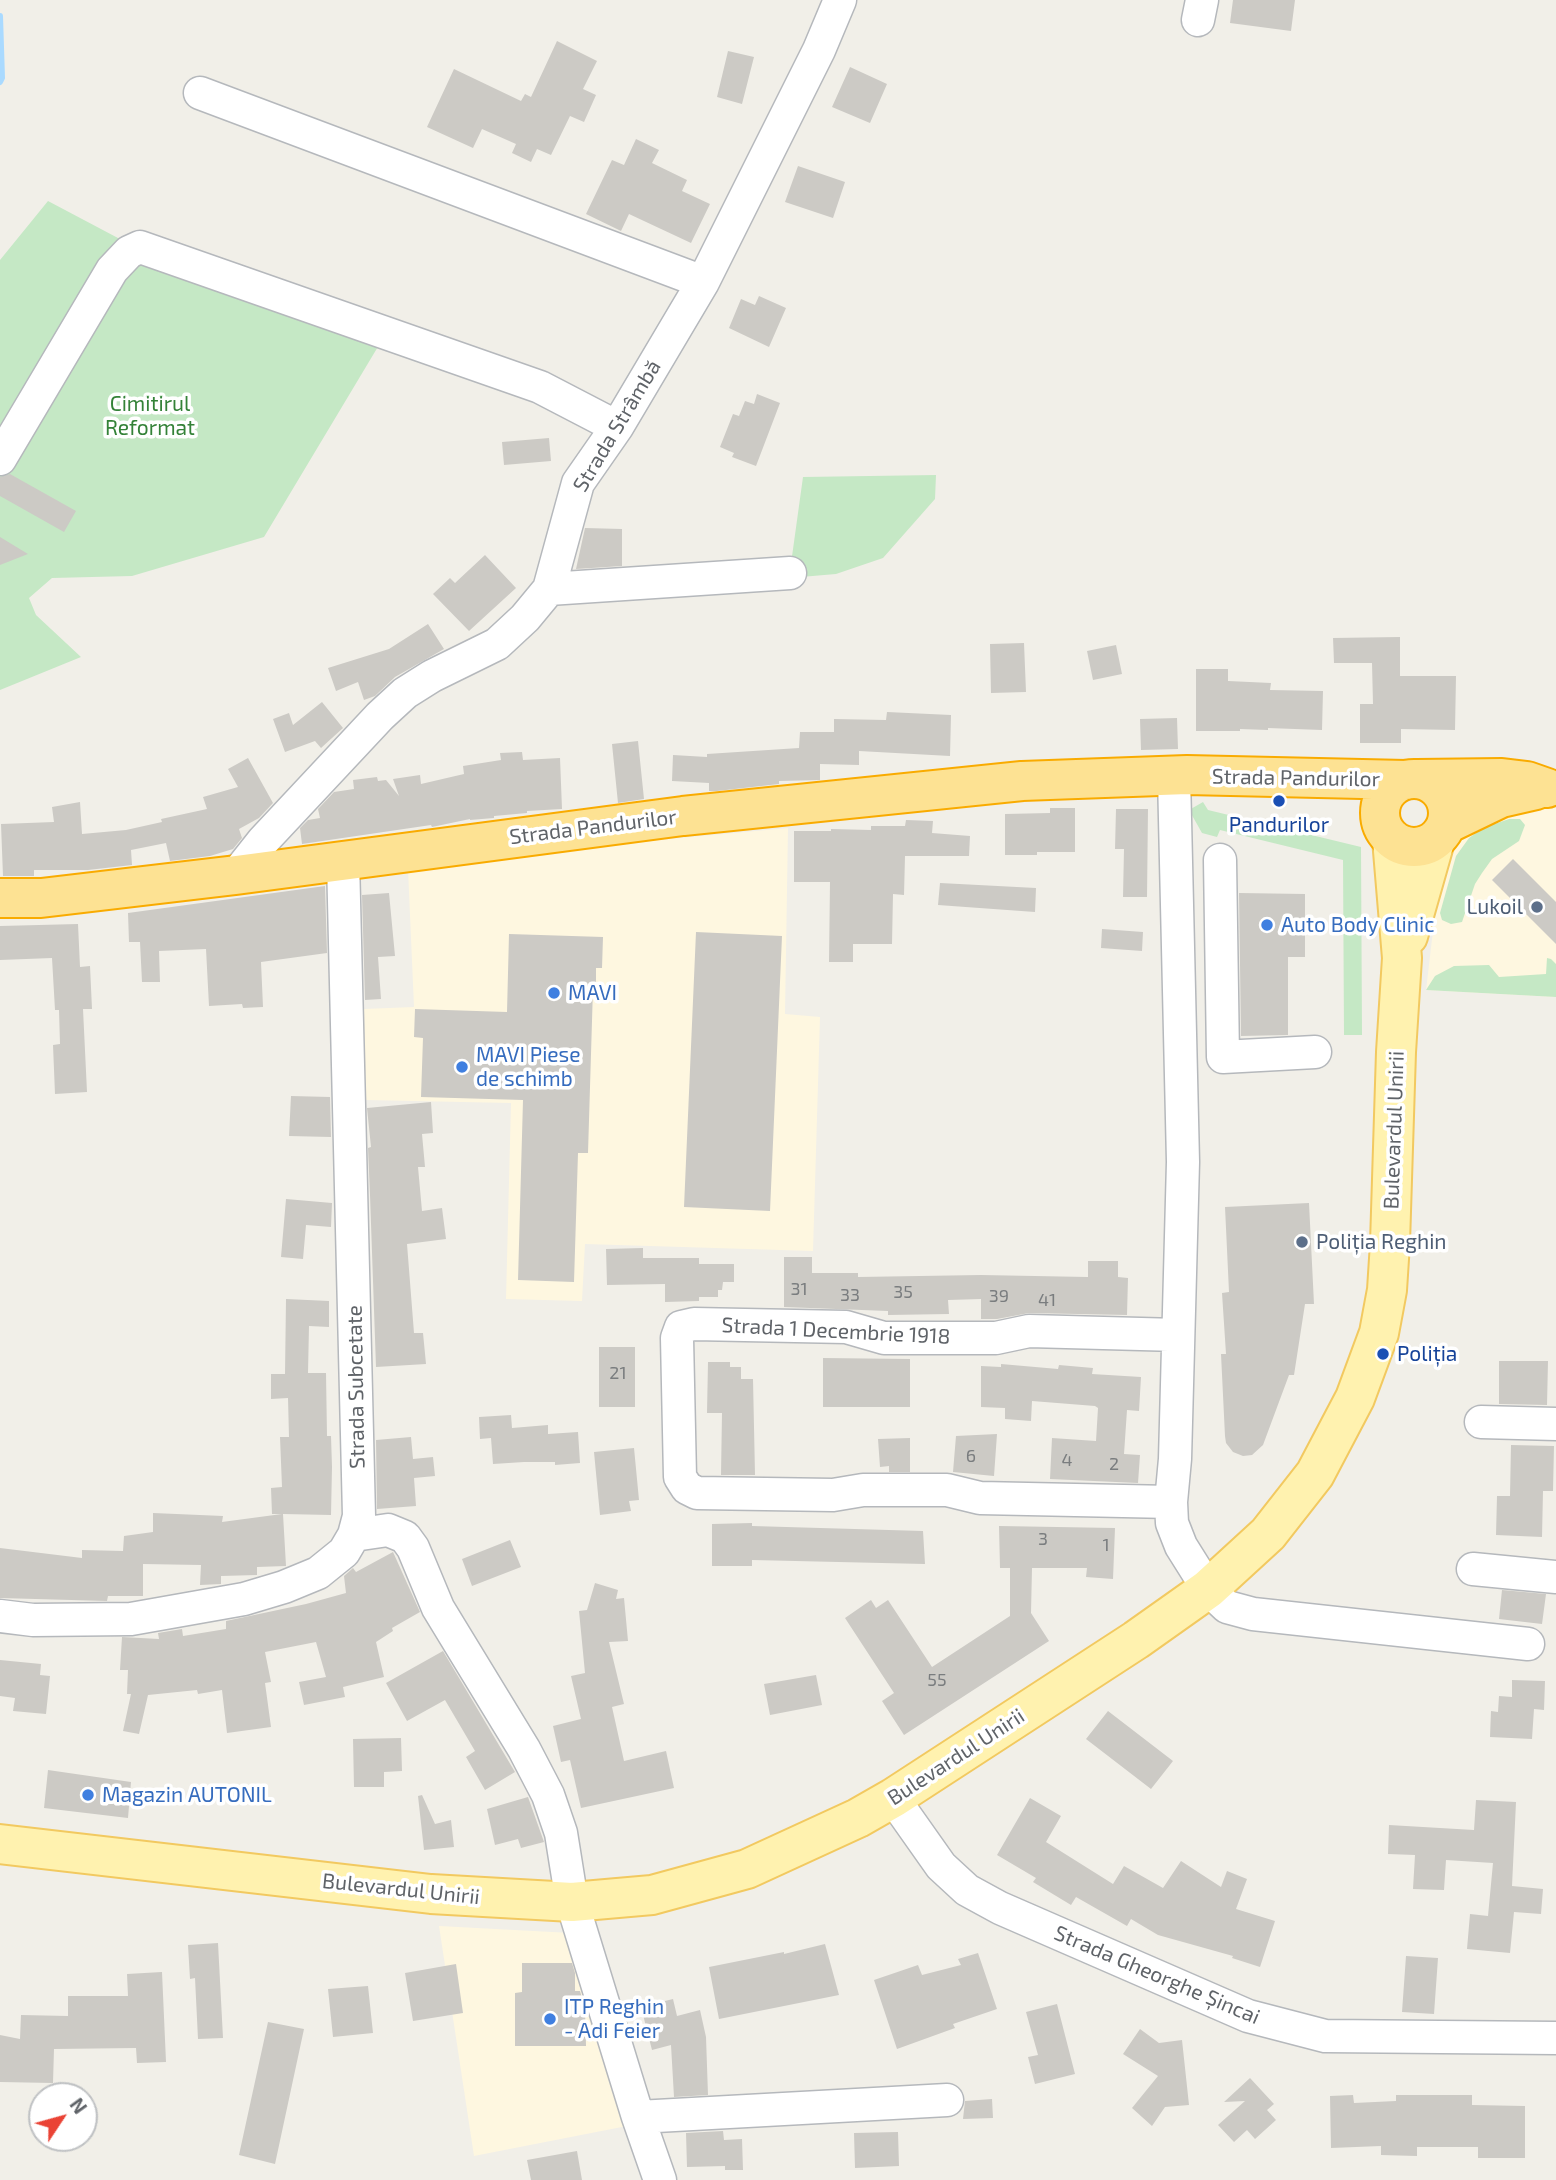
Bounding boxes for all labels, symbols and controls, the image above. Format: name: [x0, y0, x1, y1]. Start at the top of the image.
street label: Strada Strâmbă: [568, 356, 666, 496]
park label: Cimitirul Reformat: [105, 391, 195, 441]
street label: Strada Pandurilor: [1212, 764, 1380, 792]
marker: Pandurilor: [1271, 793, 1287, 809]
street label: Strada Pandurilor: [508, 804, 678, 850]
place label: Pandurilor: [1229, 812, 1329, 838]
place label: Lukoil: [1466, 894, 1523, 920]
marker: Lukoil: [1529, 899, 1545, 915]
place label: Auto Body Clinic: [1281, 912, 1435, 938]
marker: Auto Body Clinic: [1259, 917, 1275, 933]
place label: MAVI: [568, 980, 617, 1006]
marker: MAVI: [546, 985, 562, 1001]
place label: MAVI Piese de schimb: [476, 1042, 581, 1092]
street label: Bulevardul Unirii: [1379, 1050, 1409, 1210]
marker: MAVI Piese de schimb: [454, 1059, 470, 1075]
place label: Poliția Reghin: [1316, 1229, 1447, 1255]
marker: Poliția Reghin: [1294, 1234, 1310, 1250]
house number: 31: [790, 1278, 808, 1300]
house number: 35: [893, 1281, 913, 1303]
house number: 33: [840, 1284, 860, 1306]
house number: 39: [989, 1285, 1009, 1307]
house number: 41: [1038, 1289, 1056, 1311]
street label: Strada Subcetate: [342, 1305, 370, 1469]
street label: Strada 1 Decembrie 1918: [721, 1312, 951, 1350]
place label: Poliția: [1397, 1341, 1457, 1367]
marker: Poliția: [1375, 1346, 1391, 1362]
house number: 21: [609, 1362, 627, 1384]
house number: 6: [966, 1445, 976, 1467]
house number: 4: [1061, 1449, 1073, 1471]
house number: 2: [1109, 1453, 1119, 1475]
house number: 3: [1038, 1528, 1048, 1550]
house number: 1: [1102, 1534, 1110, 1556]
house number: 55: [927, 1669, 947, 1691]
street label: Bulevardul Unirii: [883, 1703, 1029, 1811]
place label: Magazin AUTONIL: [102, 1782, 272, 1808]
marker: Magazin AUTONIL: [80, 1787, 96, 1803]
street label: Bulevardul Unirii: [321, 1868, 481, 1910]
street label: Strada Gheorghe Șincai: [1050, 1920, 1264, 2030]
place label: ITP Reghin - Adi Feier: [564, 1994, 664, 2044]
marker: ITP Reghin - Adi Feier: [542, 2011, 558, 2027]
north arrow: [28, 2082, 98, 2152]
text: N: [65, 2093, 92, 2118]

